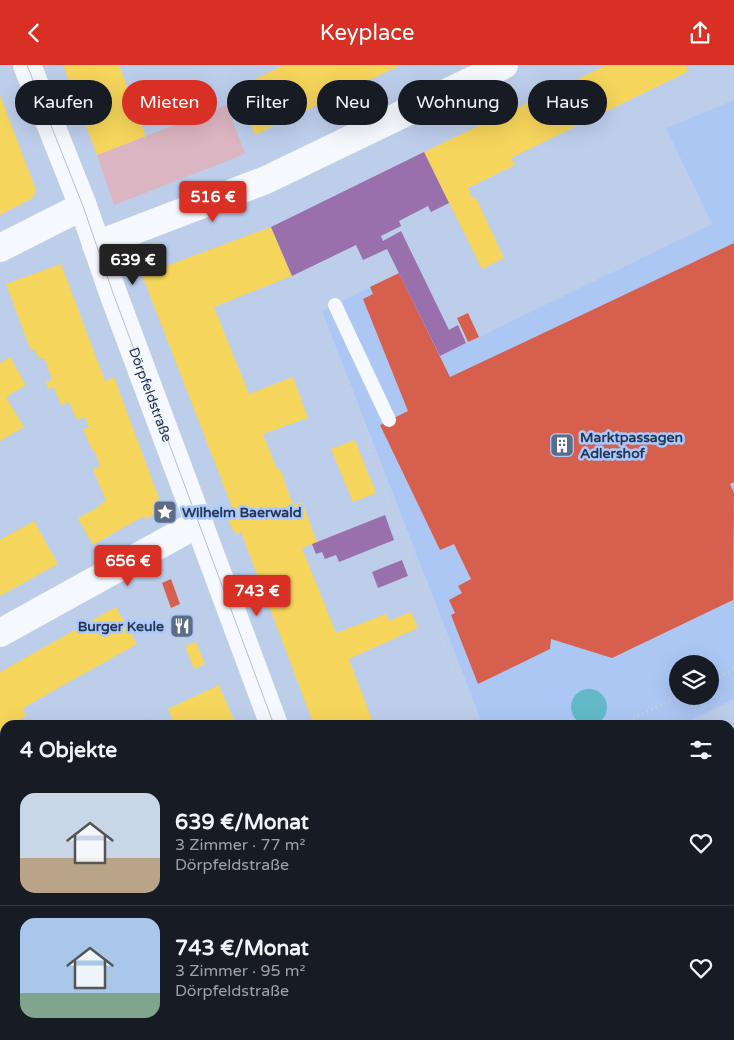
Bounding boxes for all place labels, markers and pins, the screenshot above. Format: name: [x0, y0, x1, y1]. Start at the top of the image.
pin: 516 €: [178, 181, 248, 223]
pin: 639 €: [98, 243, 168, 286]
place label: Marktpassagen Adlershof: [580, 429, 683, 462]
building icon: Marktpassagen Adlershof: [549, 432, 575, 458]
place icon: Wilhelm Baerwald: [152, 499, 178, 525]
place label: Wilhelm Baerwald: [182, 504, 302, 521]
pin: 656 €: [93, 545, 163, 587]
pin: 743 €: [222, 575, 292, 617]
restaurant icon: Burger Keule: [169, 613, 195, 639]
place label: Burger Keule: [78, 618, 164, 635]

